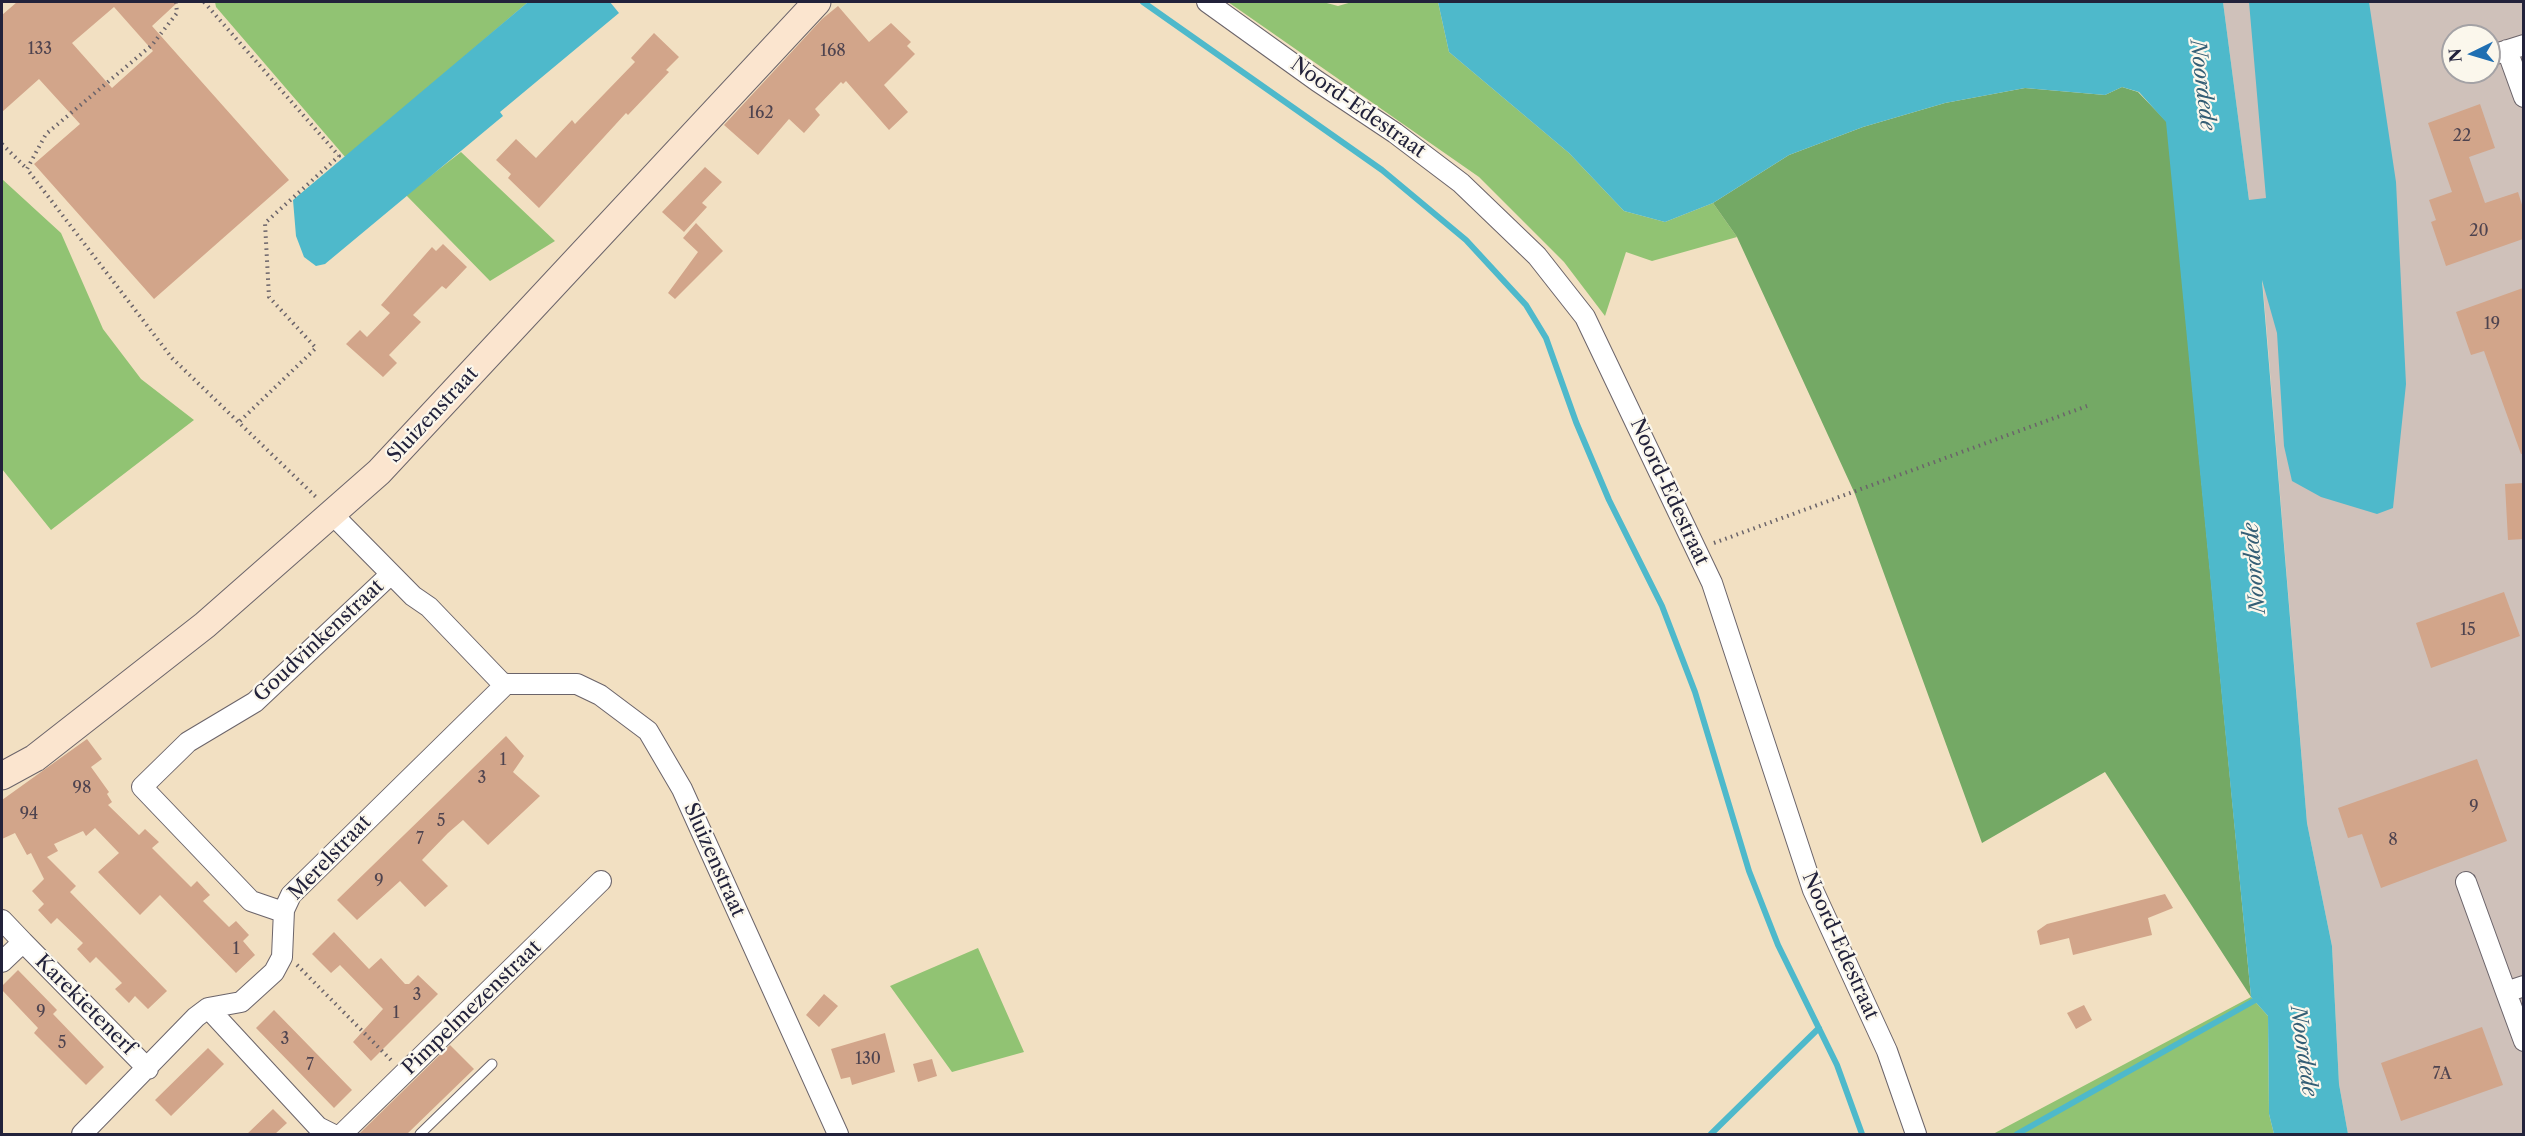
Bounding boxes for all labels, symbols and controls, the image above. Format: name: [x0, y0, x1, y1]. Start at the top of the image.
north arrow: [2441, 24, 2501, 84]
water label: Noordede: [2184, 38, 2220, 132]
house number: 133: [28, 39, 52, 59]
house number: 168: [820, 41, 846, 61]
text: N: [2444, 48, 2466, 63]
street label: Noord-Edestraat: [1286, 53, 1430, 163]
house number: 162: [748, 103, 774, 123]
house number: 22: [2453, 126, 2471, 146]
house number: 20: [2469, 221, 2489, 241]
house number: 19: [2484, 314, 2500, 334]
street label: Sluizenstraat: [382, 362, 484, 468]
street label: Noord-Edestraat: [1624, 415, 1714, 569]
water label: Noordede: [2238, 521, 2272, 615]
street label: Goudvinkenstraat: [249, 575, 389, 707]
house number: 15: [2460, 620, 2476, 640]
house number: 1: [500, 750, 506, 770]
house number: 3: [478, 768, 486, 788]
house number: 98: [73, 778, 91, 798]
house number: 9: [2469, 797, 2479, 817]
street label: Sluizenstraat: [678, 799, 750, 921]
house number: 94: [20, 804, 38, 824]
street label: Merelstraat: [284, 811, 376, 905]
house number: 5: [437, 811, 445, 831]
house number: 7: [416, 829, 424, 849]
house number: 8: [2388, 830, 2398, 850]
street label: Noord-Edestraat: [1797, 868, 1883, 1024]
house number: 9: [374, 871, 384, 891]
street label: Pimpelmezenstraat: [398, 936, 546, 1080]
house number: 1: [233, 939, 239, 959]
street label: Karekietenerf: [30, 950, 140, 1060]
house number: 3: [413, 985, 421, 1005]
house number: 9: [36, 1002, 46, 1022]
house number: 1: [393, 1003, 399, 1023]
water label: Noordede: [2284, 1004, 2322, 1098]
house number: 3: [281, 1029, 289, 1049]
house number: 5: [58, 1033, 66, 1053]
house number: 130: [855, 1049, 881, 1069]
house number: 7: [306, 1055, 314, 1075]
house number: 7A: [2432, 1064, 2452, 1084]

